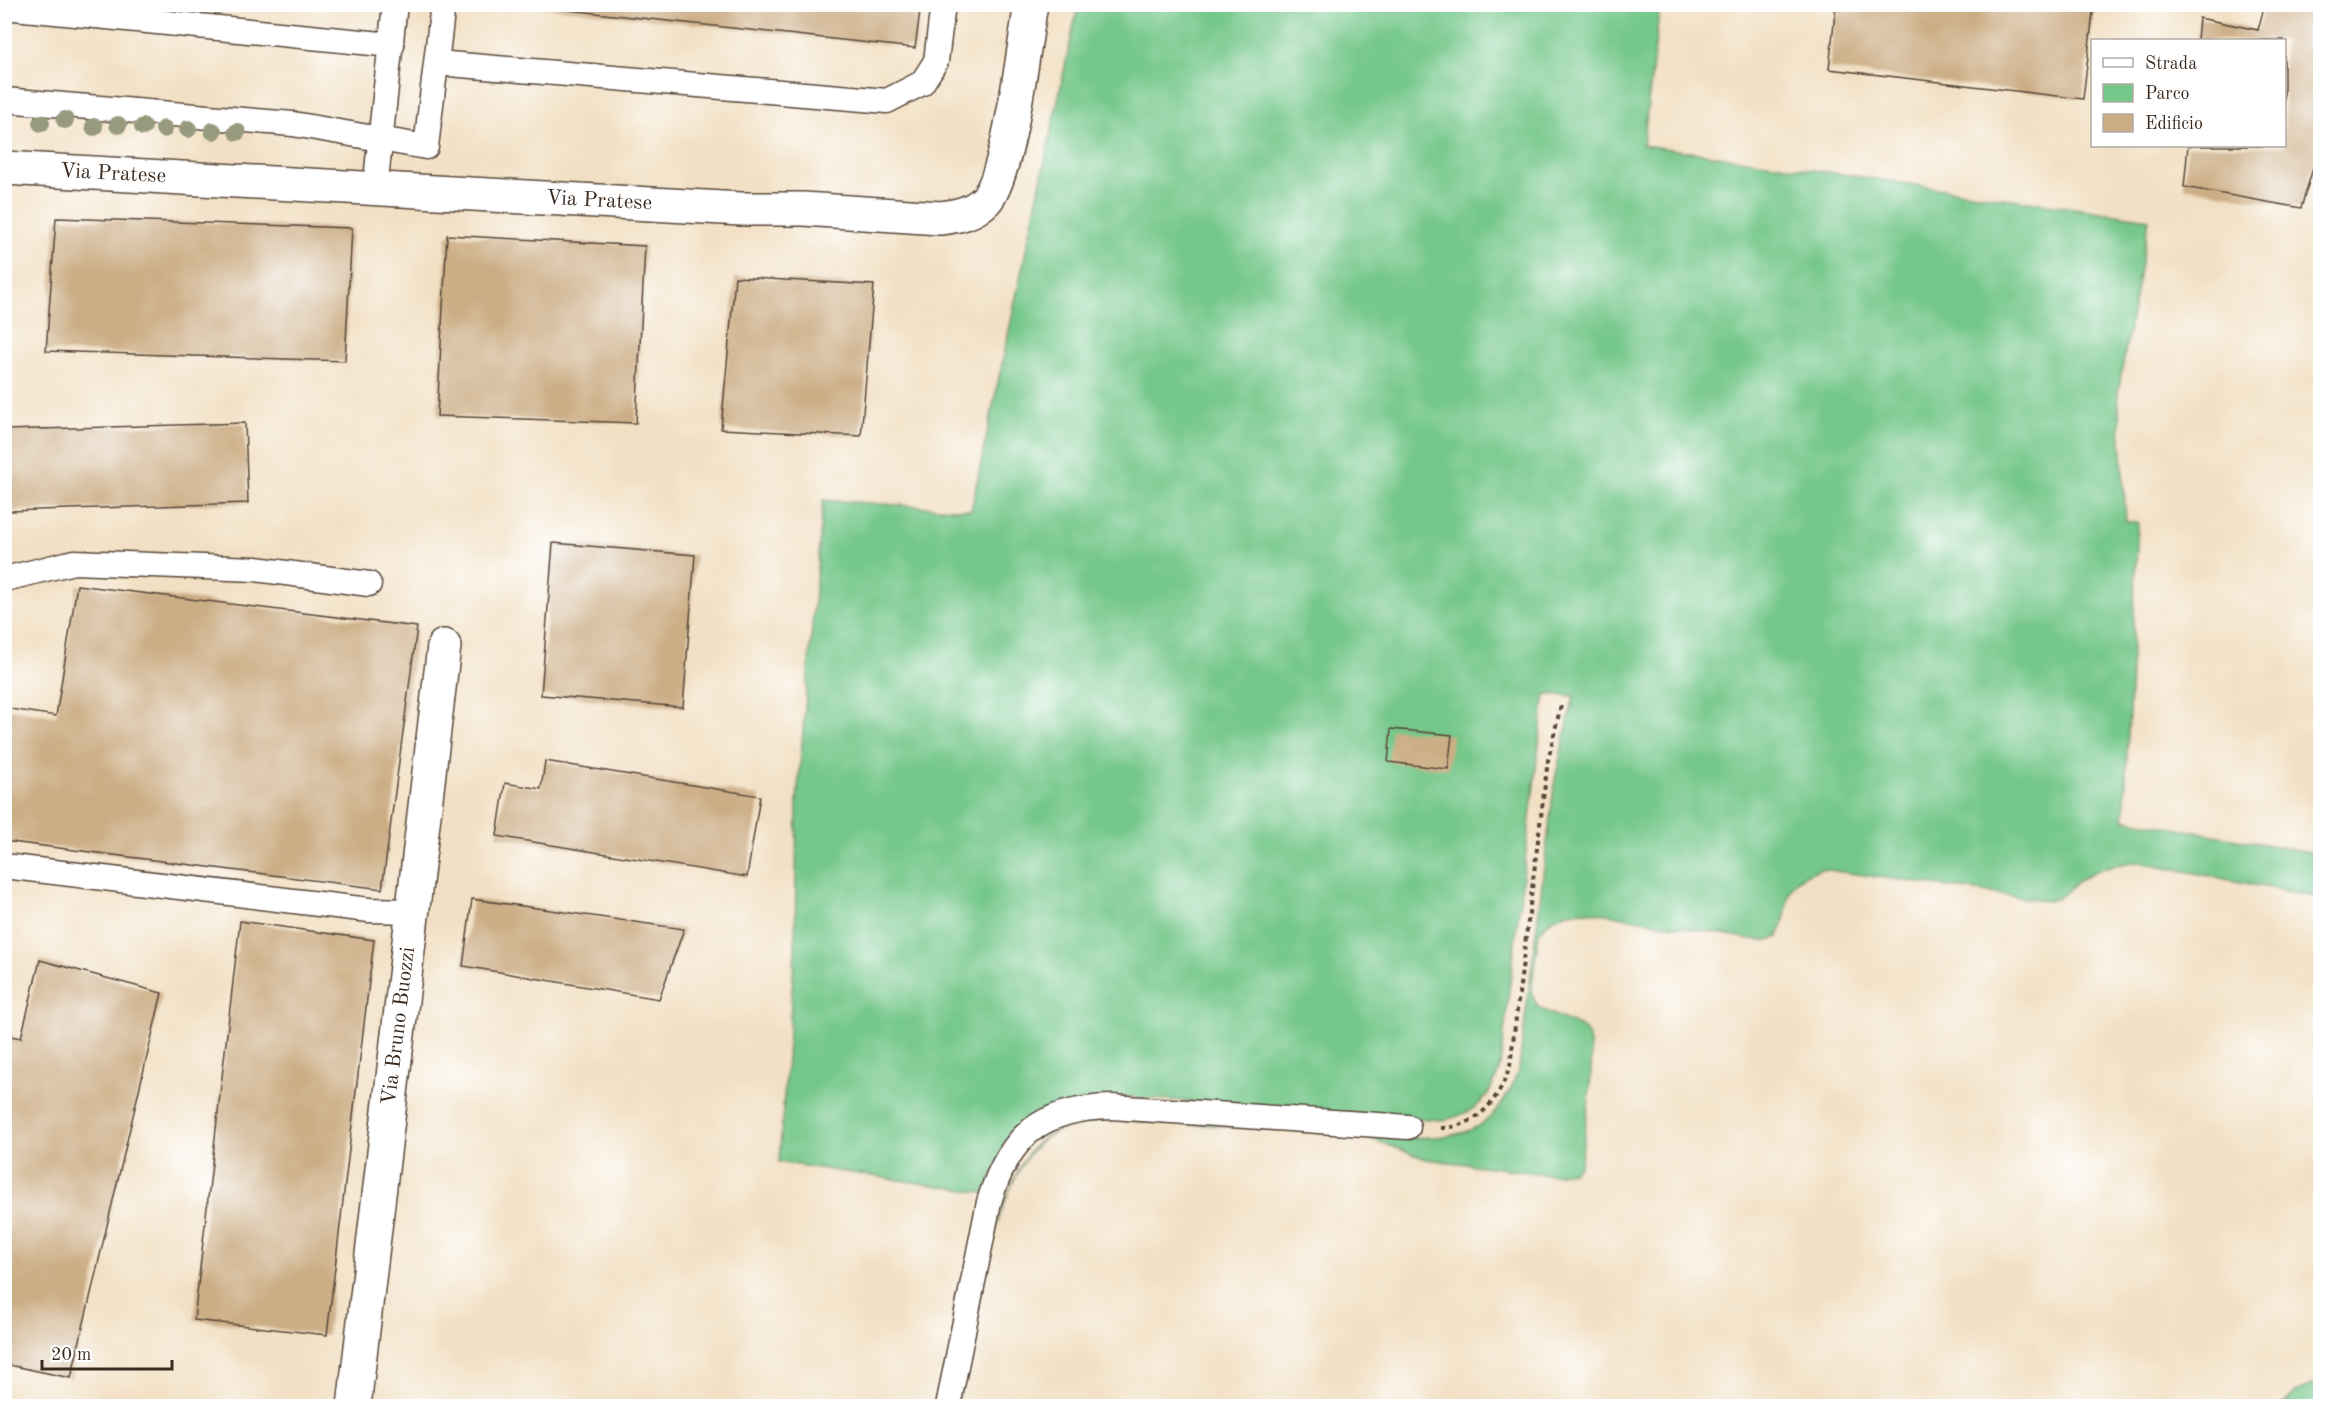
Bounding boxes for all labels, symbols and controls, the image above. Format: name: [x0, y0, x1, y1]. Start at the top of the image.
legend: [2091, 39, 2286, 147]
text: Strada: [2145, 55, 2197, 73]
text: Parco: [2145, 85, 2190, 103]
text: Edificio: [2145, 115, 2203, 133]
street label: Via Pratese: [59, 161, 167, 187]
street label: Via Pratese: [545, 188, 653, 214]
street label: Via Bruno Buozzi: [379, 946, 419, 1106]
scale bar: [42, 1333, 172, 1371]
text: 20 m: [51, 1346, 91, 1364]

